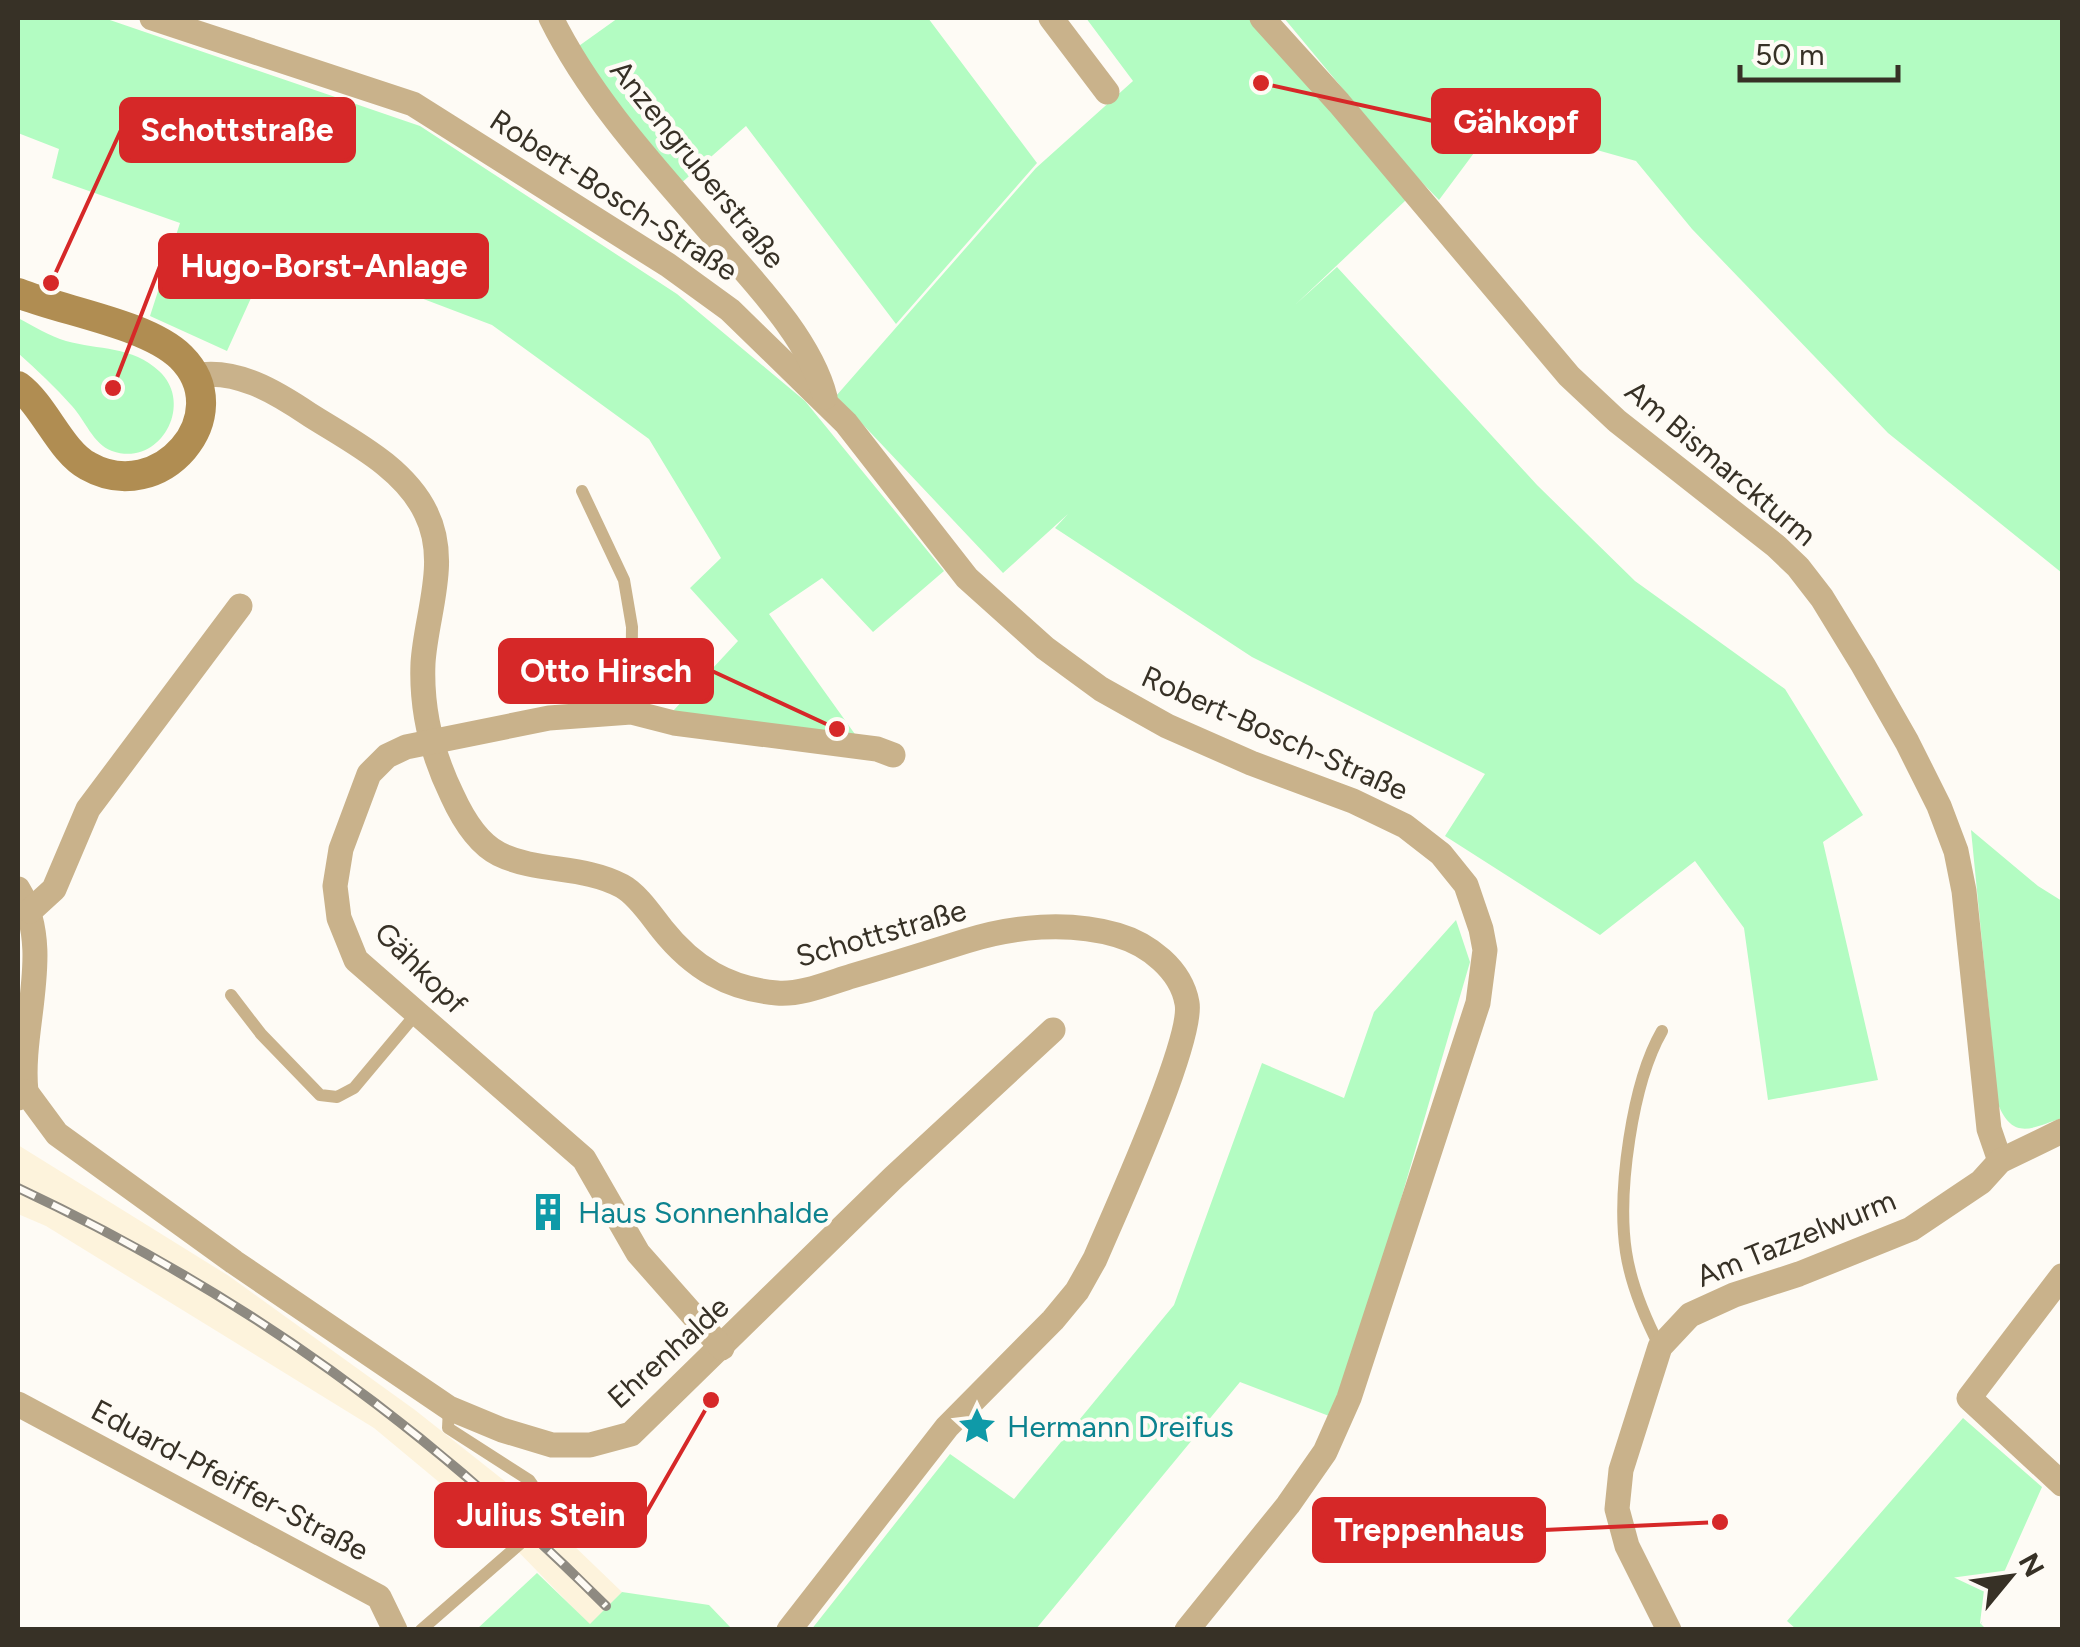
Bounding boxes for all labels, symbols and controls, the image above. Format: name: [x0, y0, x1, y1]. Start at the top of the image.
scale bar: [1740, 20, 1898, 82]
text: 50 m: [1755, 36, 1824, 73]
street label: Anzengruberstraße: [603, 52, 793, 276]
callout: Gähkopf: [1433, 90, 1599, 152]
callout: Schottstraße: [121, 99, 354, 161]
street label: Robert-Bosch-Straße: [483, 101, 745, 289]
text: Gähkopf: [1453, 103, 1579, 141]
text: Schottstraße: [141, 111, 334, 149]
callout: Hugo-Borst-Anlage: [160, 235, 487, 297]
text: Hugo-Borst-Anlage: [180, 247, 468, 285]
street label: Am Bismarckturm: [1618, 372, 1824, 554]
callout: Otto Hirsch: [500, 640, 712, 702]
text: Otto Hirsch: [520, 652, 692, 690]
street label: Robert-Bosch-Straße: [1136, 658, 1414, 808]
street label: Schottstraße: [792, 891, 970, 975]
street label: Gähkopf: [367, 914, 475, 1022]
street label: Am Tazzelwurm: [1691, 1181, 1901, 1295]
building icon: Haus Sonnenhalde: [527, 1191, 569, 1233]
place label: Haus Sonnenhalde: [578, 1194, 829, 1231]
street label: Ehrenhalde: [600, 1288, 736, 1416]
street label: Eduard-Pfeiffer-Straße: [85, 1391, 375, 1569]
place icon: Hermann Dreifus: [956, 1405, 998, 1447]
place label: Hermann Dreifus: [1007, 1408, 1234, 1445]
callout: Julius Stein: [436, 1484, 645, 1546]
text: Julius Stein: [456, 1496, 626, 1534]
callout: Treppenhaus: [1314, 1499, 1544, 1561]
text: Treppenhaus: [1334, 1511, 1524, 1549]
north arrow: [1960, 1527, 2060, 1627]
text: N: [2012, 1547, 2052, 1583]

